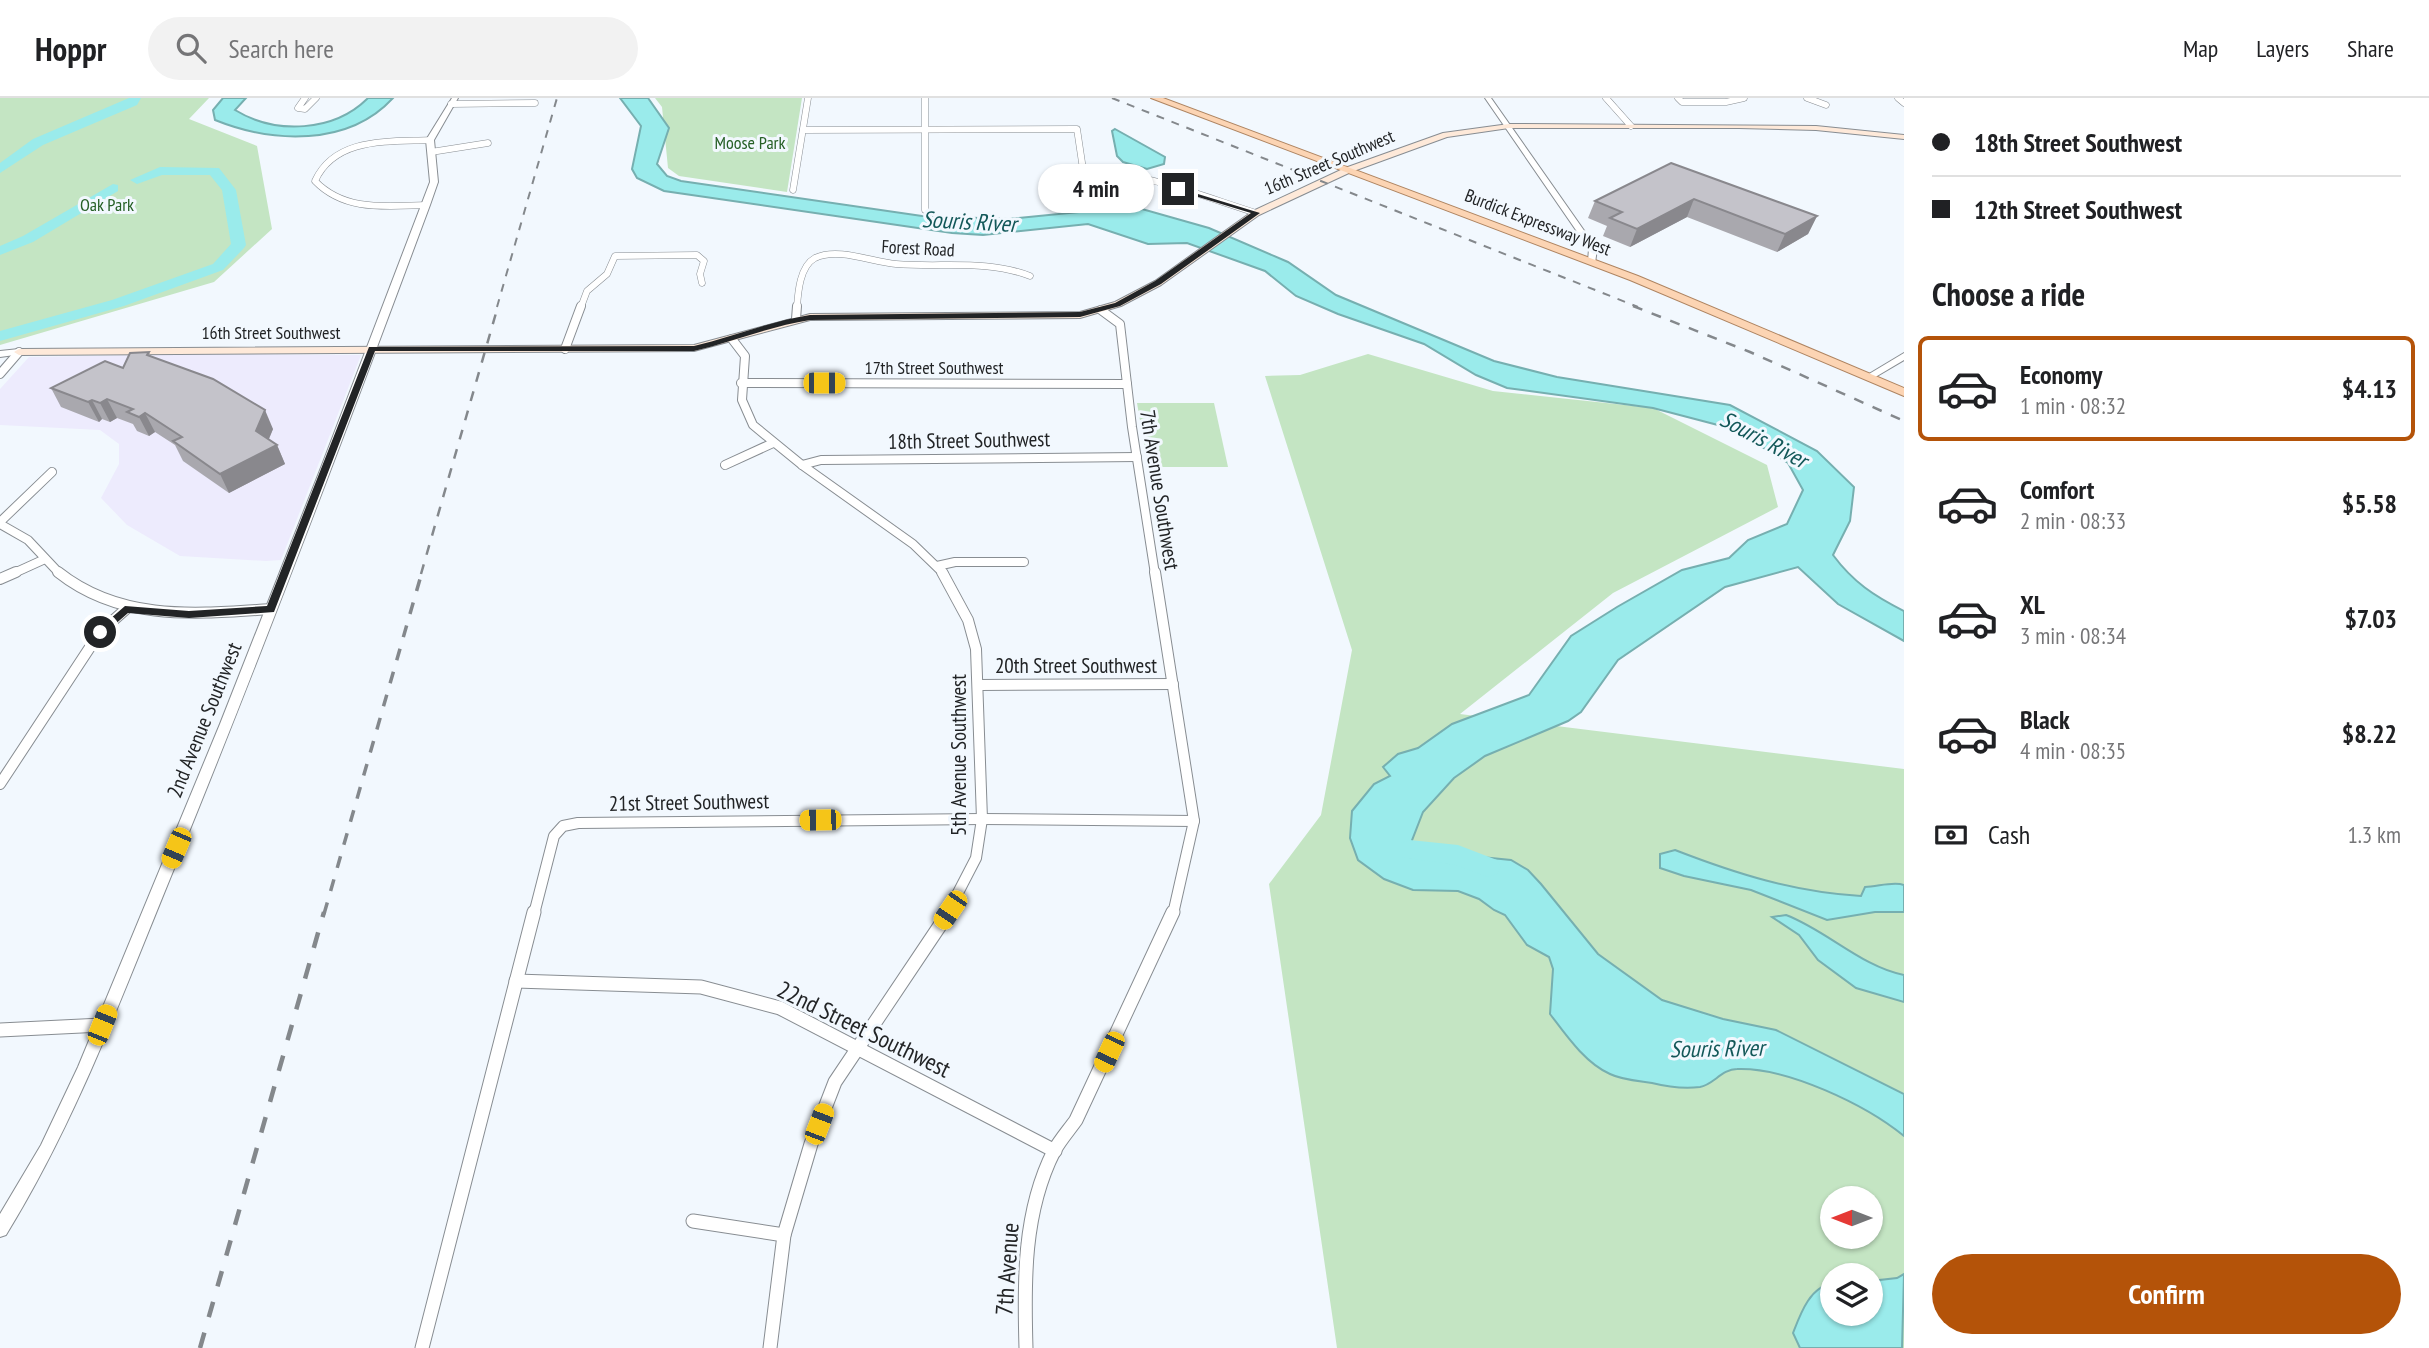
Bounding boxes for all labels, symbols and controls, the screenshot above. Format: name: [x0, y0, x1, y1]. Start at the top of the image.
search box: [148, 17, 638, 80]
text: Hoppr: [35, 27, 106, 70]
icon: search: [172, 29, 210, 67]
text: Search here: [228, 32, 334, 65]
text: Map: [2183, 33, 2218, 64]
text: Layers: [2256, 33, 2309, 64]
text: Share: [2347, 33, 2394, 64]
street label: 16th Street Southwest: [1261, 124, 1398, 200]
text: 18th Street Southwest: [1974, 126, 2182, 159]
park label: Moose Park: [714, 131, 786, 154]
callout: 4 min: [1038, 164, 1154, 214]
route end: [1162, 173, 1194, 205]
text: 4 min: [1073, 174, 1119, 203]
street label: Burdick Expressway West: [1462, 184, 1614, 260]
park label: Oak Park: [80, 193, 134, 216]
text: 12th Street Southwest: [1974, 193, 2182, 226]
water label: Souris River: [921, 204, 1021, 238]
street label: Forest Road: [881, 235, 955, 261]
text: Choose a ride: [1932, 273, 2085, 315]
street label: 16th Street Southwest: [201, 321, 341, 344]
street label: 17th Street Southwest: [865, 356, 1004, 379]
icon: car: [1936, 357, 1999, 420]
text: Economy: [2020, 358, 2102, 391]
text: $4.13: [2342, 372, 2397, 405]
car: [804, 373, 846, 394]
text: 1 min · 08:32: [2020, 391, 2126, 420]
water label: Souris River: [1715, 404, 1816, 476]
street label: 7th Avenue Southwest: [1134, 408, 1186, 572]
street label: 18th Street Southwest: [888, 425, 1051, 455]
icon: car: [1936, 472, 1999, 535]
text: Comfort: [2020, 473, 2094, 506]
text: $5.58: [2342, 487, 2397, 520]
text: 2 min · 08:33: [2020, 506, 2126, 535]
icon: car: [1936, 587, 1999, 650]
text: XL: [2020, 588, 2045, 621]
text: $7.03: [2344, 602, 2397, 635]
route start: [84, 616, 116, 648]
text: 3 min · 08:34: [2020, 621, 2126, 650]
street label: 2nd Avenue Southwest: [161, 638, 248, 802]
street label: 20th Street Southwest: [995, 652, 1157, 679]
street label: 5th Avenue Southwest: [945, 674, 972, 836]
icon: car: [1936, 702, 1999, 765]
text: Black: [2020, 703, 2070, 736]
text: $8.22: [2342, 717, 2397, 750]
text: 4 min · 08:35: [2020, 736, 2126, 765]
street label: 21st Street Southwest: [609, 787, 769, 817]
car: [799, 809, 842, 831]
icon: cash: [1932, 816, 1970, 854]
text: Cash: [1988, 818, 2030, 851]
text: 1.3 km: [2347, 820, 2401, 849]
car: [159, 825, 194, 871]
car: [930, 887, 971, 933]
street label: 22nd Street Southwest: [772, 974, 956, 1085]
car: [85, 1002, 120, 1048]
car: [1091, 1029, 1128, 1075]
water label: Souris River: [1670, 1033, 1768, 1063]
car: [802, 1101, 837, 1147]
north arrow: [1820, 1186, 1883, 1250]
map controls: [1820, 1186, 1883, 1326]
street label: 7th Avenue: [988, 1222, 1026, 1316]
button: Confirm: [1932, 1254, 2401, 1334]
button: layers: [1820, 1263, 1883, 1326]

